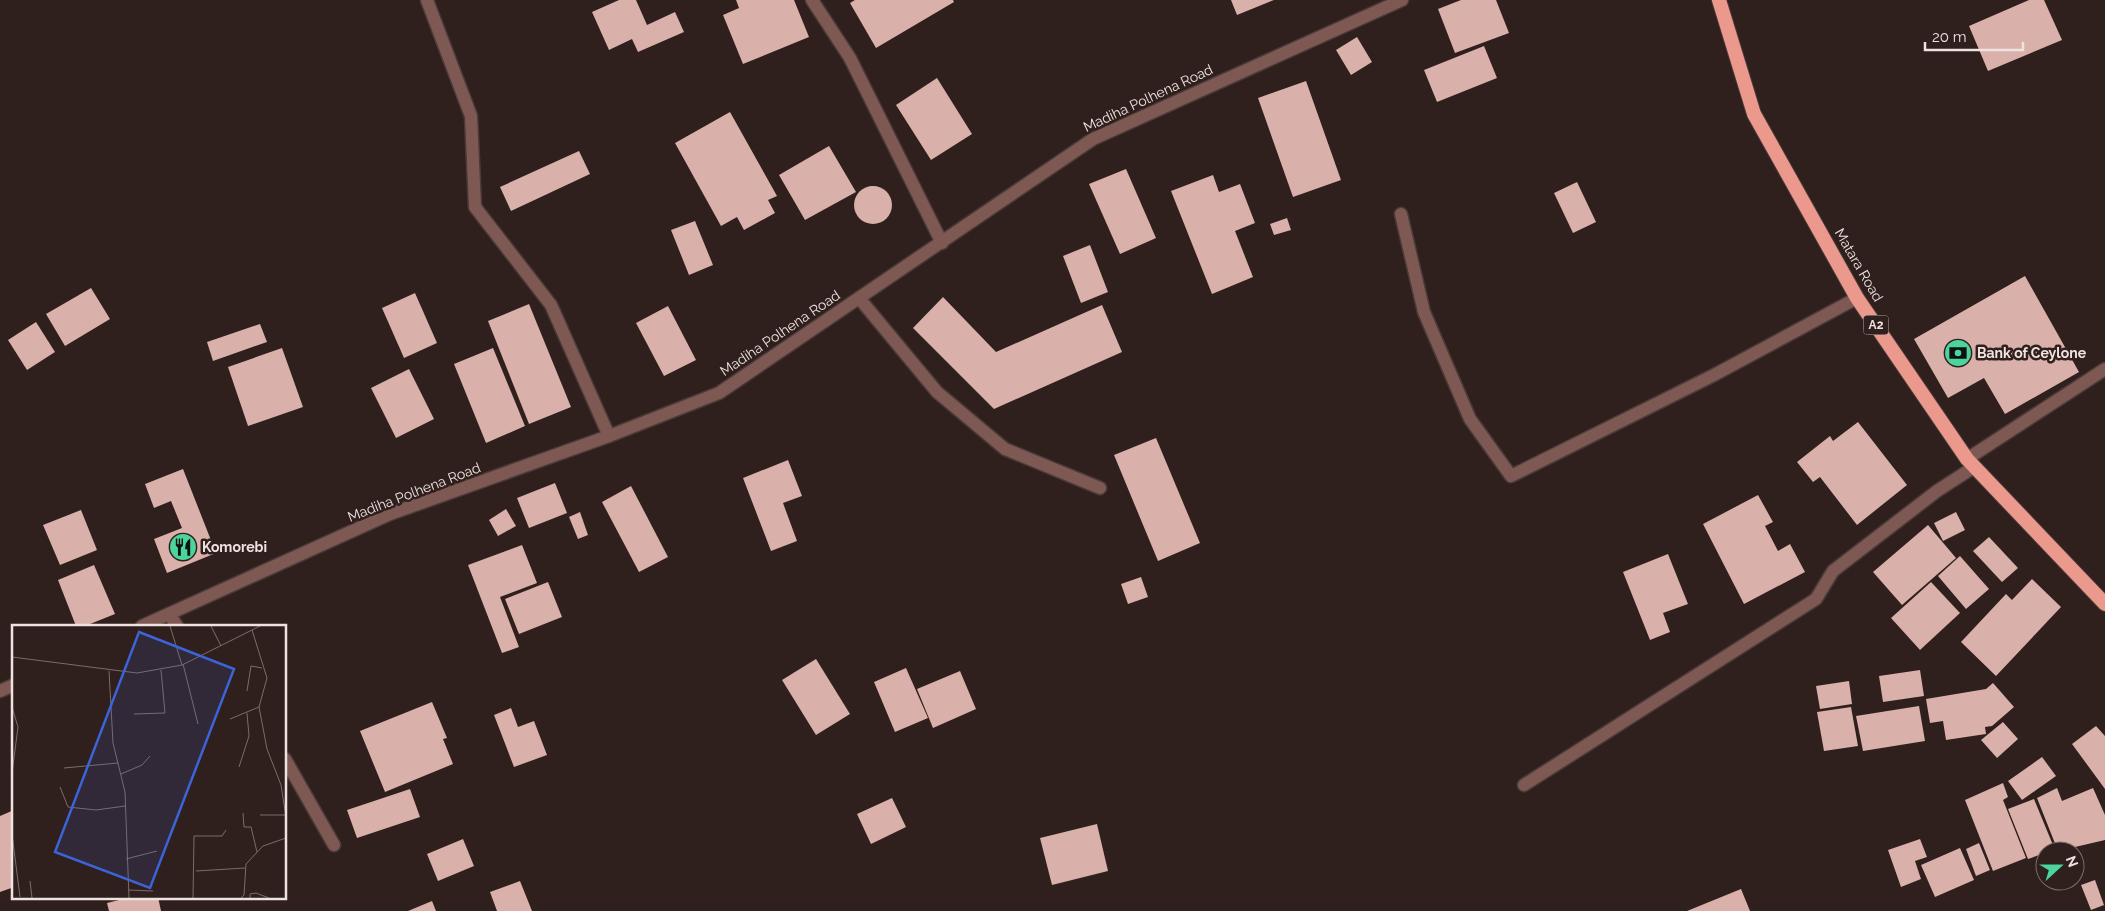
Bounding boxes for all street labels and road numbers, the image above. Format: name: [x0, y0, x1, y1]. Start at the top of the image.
street label: Madiha Polhena Road: [1081, 61, 1215, 135]
street label: Matara Road: [1832, 226, 1886, 304]
street label: Madiha Polhena Road: [717, 287, 843, 379]
road number: A2: [1864, 316, 1888, 334]
street label: Madiha Polhena Road: [345, 459, 483, 525]

